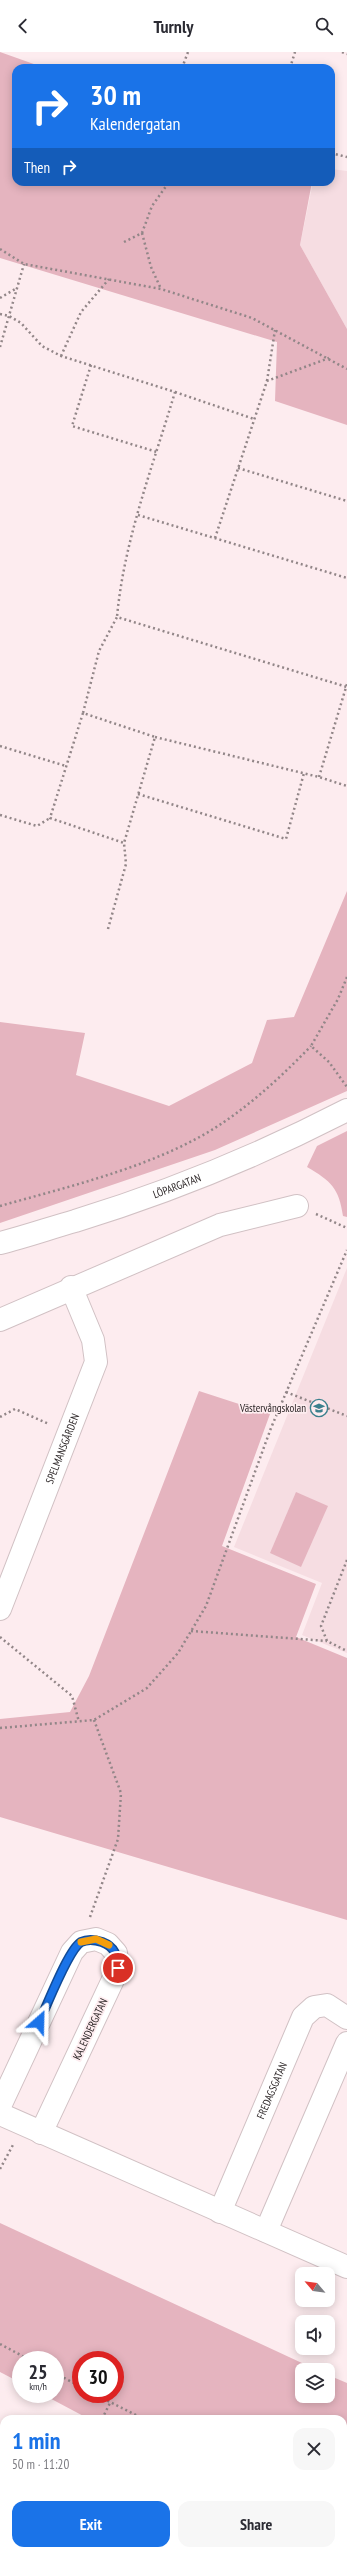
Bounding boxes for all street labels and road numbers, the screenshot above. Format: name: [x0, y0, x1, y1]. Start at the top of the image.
street label: LÖPARGATAN: [151, 1170, 203, 1201]
street label: SPELMANSGÅRDEN: [42, 1411, 82, 1486]
street label: KALENDERGATAN: [70, 1996, 110, 2062]
street label: FREDAGSGATAN: [253, 2060, 290, 2121]

